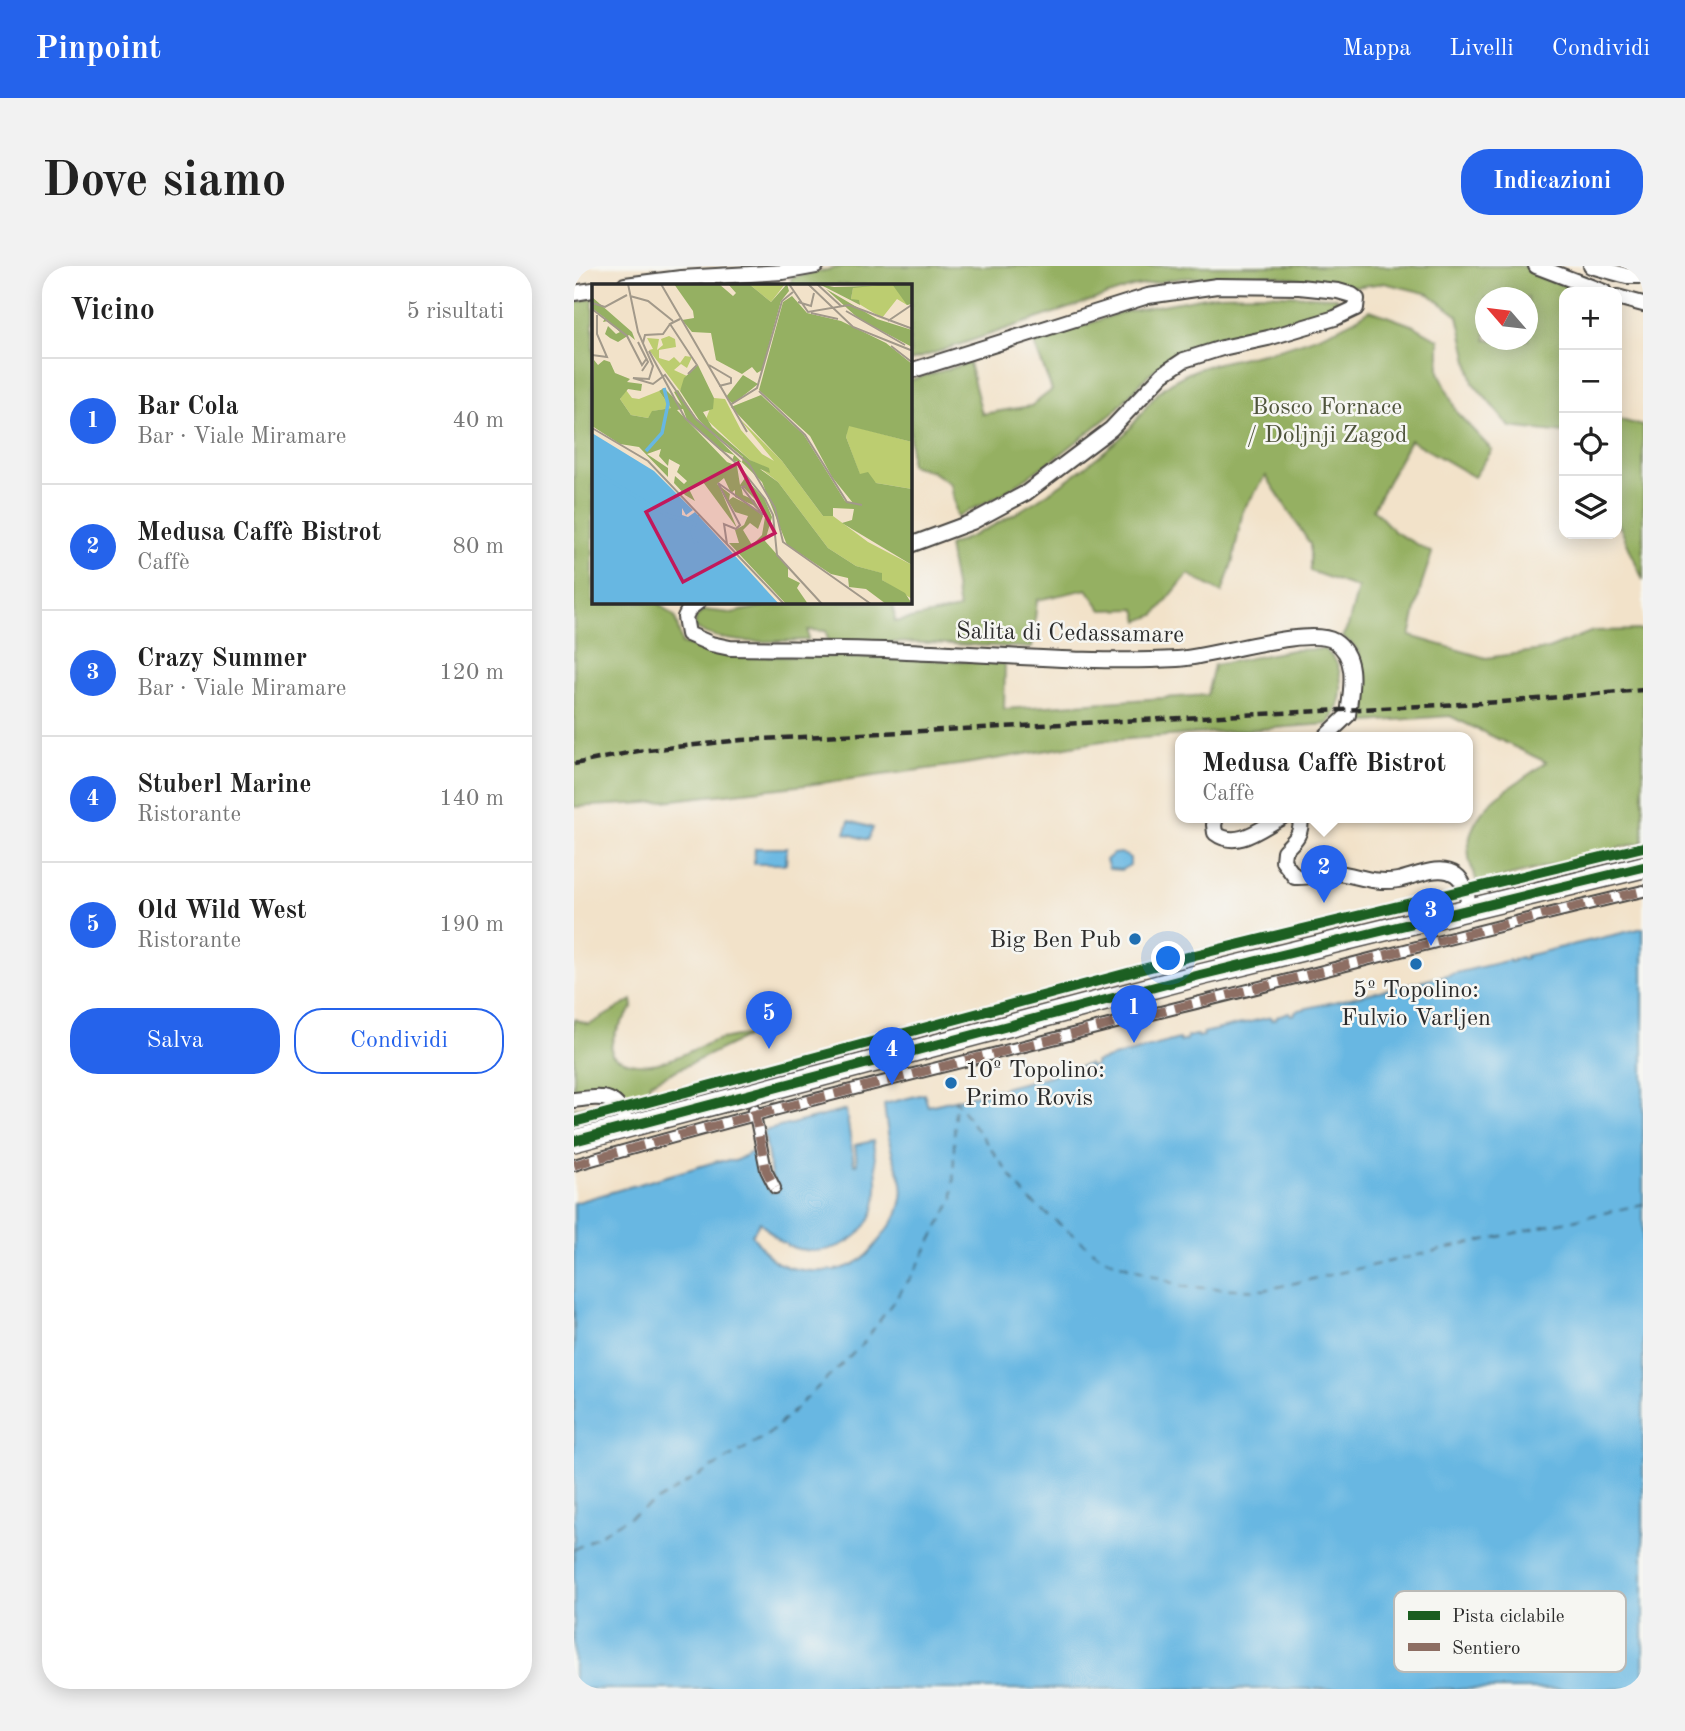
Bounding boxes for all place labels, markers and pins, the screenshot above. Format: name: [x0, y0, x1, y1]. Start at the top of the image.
pin: 2: [1301, 845, 1347, 903]
pin: 3: [1408, 888, 1454, 946]
place label: Big Ben Pub: [990, 929, 1121, 953]
marker: Big Ben Pub: [1127, 931, 1143, 947]
marker: 5º Topolino: Fulvio Varljen: [1408, 956, 1424, 972]
place label: 5º Topolino: Fulvio Varljen: [1341, 979, 1491, 1031]
pin: 1: [1111, 985, 1157, 1043]
pin: 5: [746, 991, 792, 1049]
pin: 4: [869, 1027, 915, 1085]
place label: 10º Topolino: Primo Rovis: [965, 1059, 1105, 1111]
marker: 10º Topolino: Primo Rovis: [943, 1075, 959, 1091]

